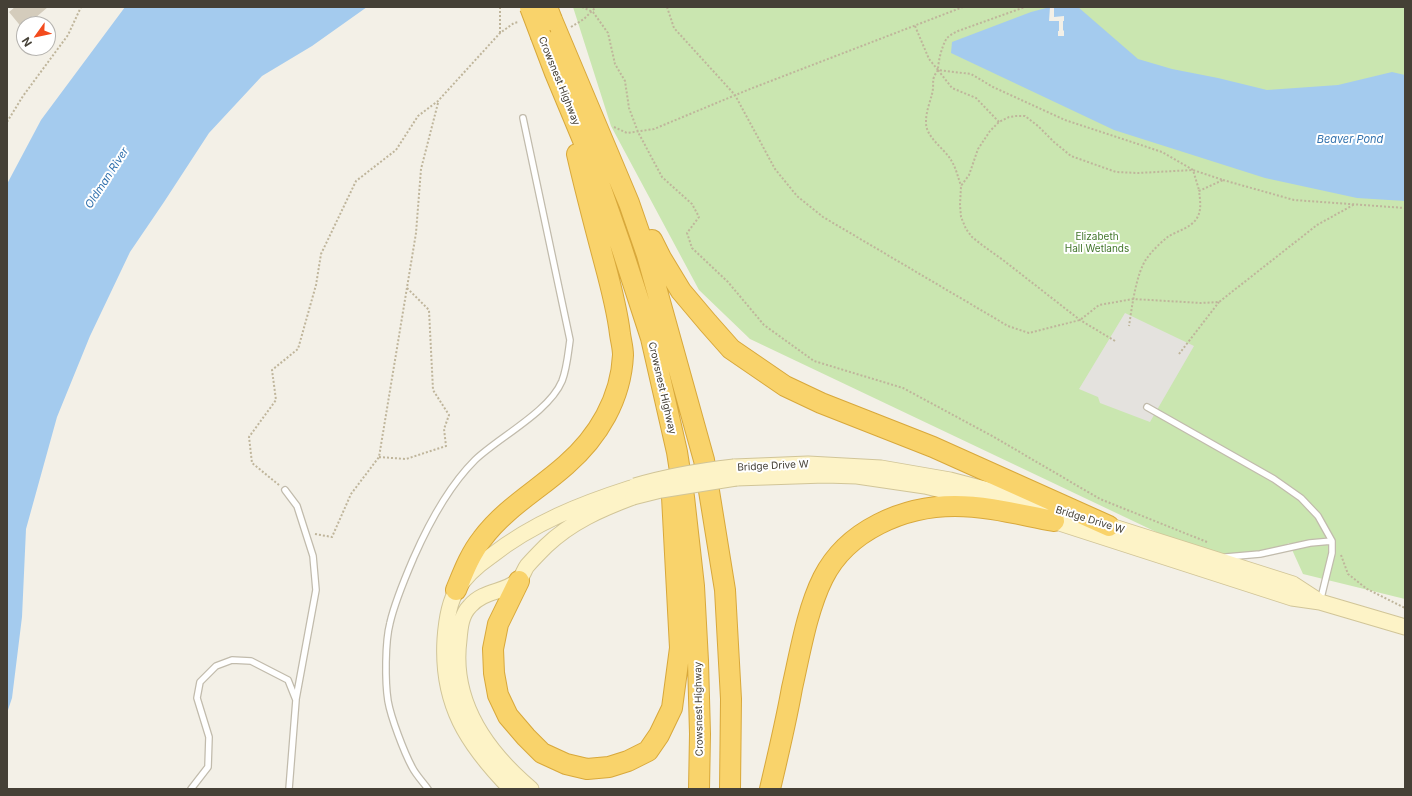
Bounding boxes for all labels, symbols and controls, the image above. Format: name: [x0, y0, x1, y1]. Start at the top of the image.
north arrow: [16, 16, 56, 56]
text: N: [19, 35, 35, 49]
street label: Crowsnest Highway: [536, 35, 582, 127]
water label: Beaver Pond: [1317, 133, 1383, 147]
water label: Oldman River: [82, 145, 132, 211]
park label: Elizabeth Hall Wetlands: [1065, 231, 1129, 254]
street label: Crowsnest Highway: [646, 341, 678, 435]
street label: Bridge Drive W: [737, 458, 809, 474]
street label: Bridge Drive W: [1054, 504, 1126, 536]
street label: Crowsnest Highway: [692, 662, 706, 756]

